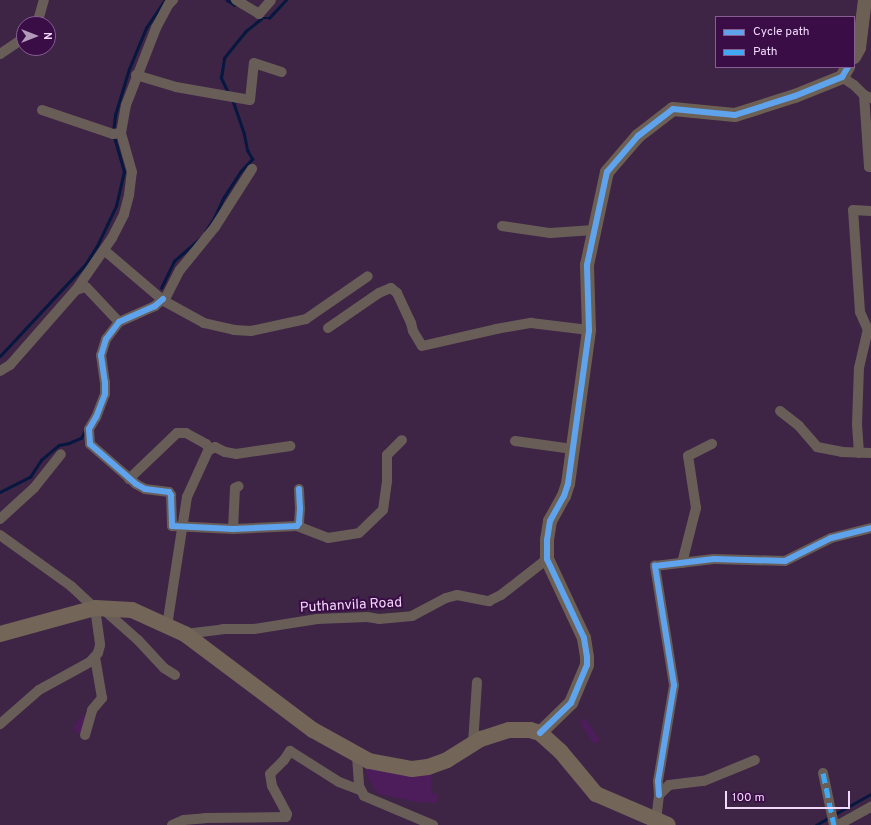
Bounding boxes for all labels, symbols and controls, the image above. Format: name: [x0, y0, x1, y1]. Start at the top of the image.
north arrow: [16, 16, 56, 56]
legend: [715, 16, 855, 68]
text: Cycle path: [753, 24, 810, 40]
text: N: [40, 32, 54, 40]
text: Path: [753, 44, 778, 60]
street label: Puthanvila Road: [299, 595, 403, 617]
scale bar: [727, 783, 852, 809]
text: 100 m: [732, 790, 765, 806]

